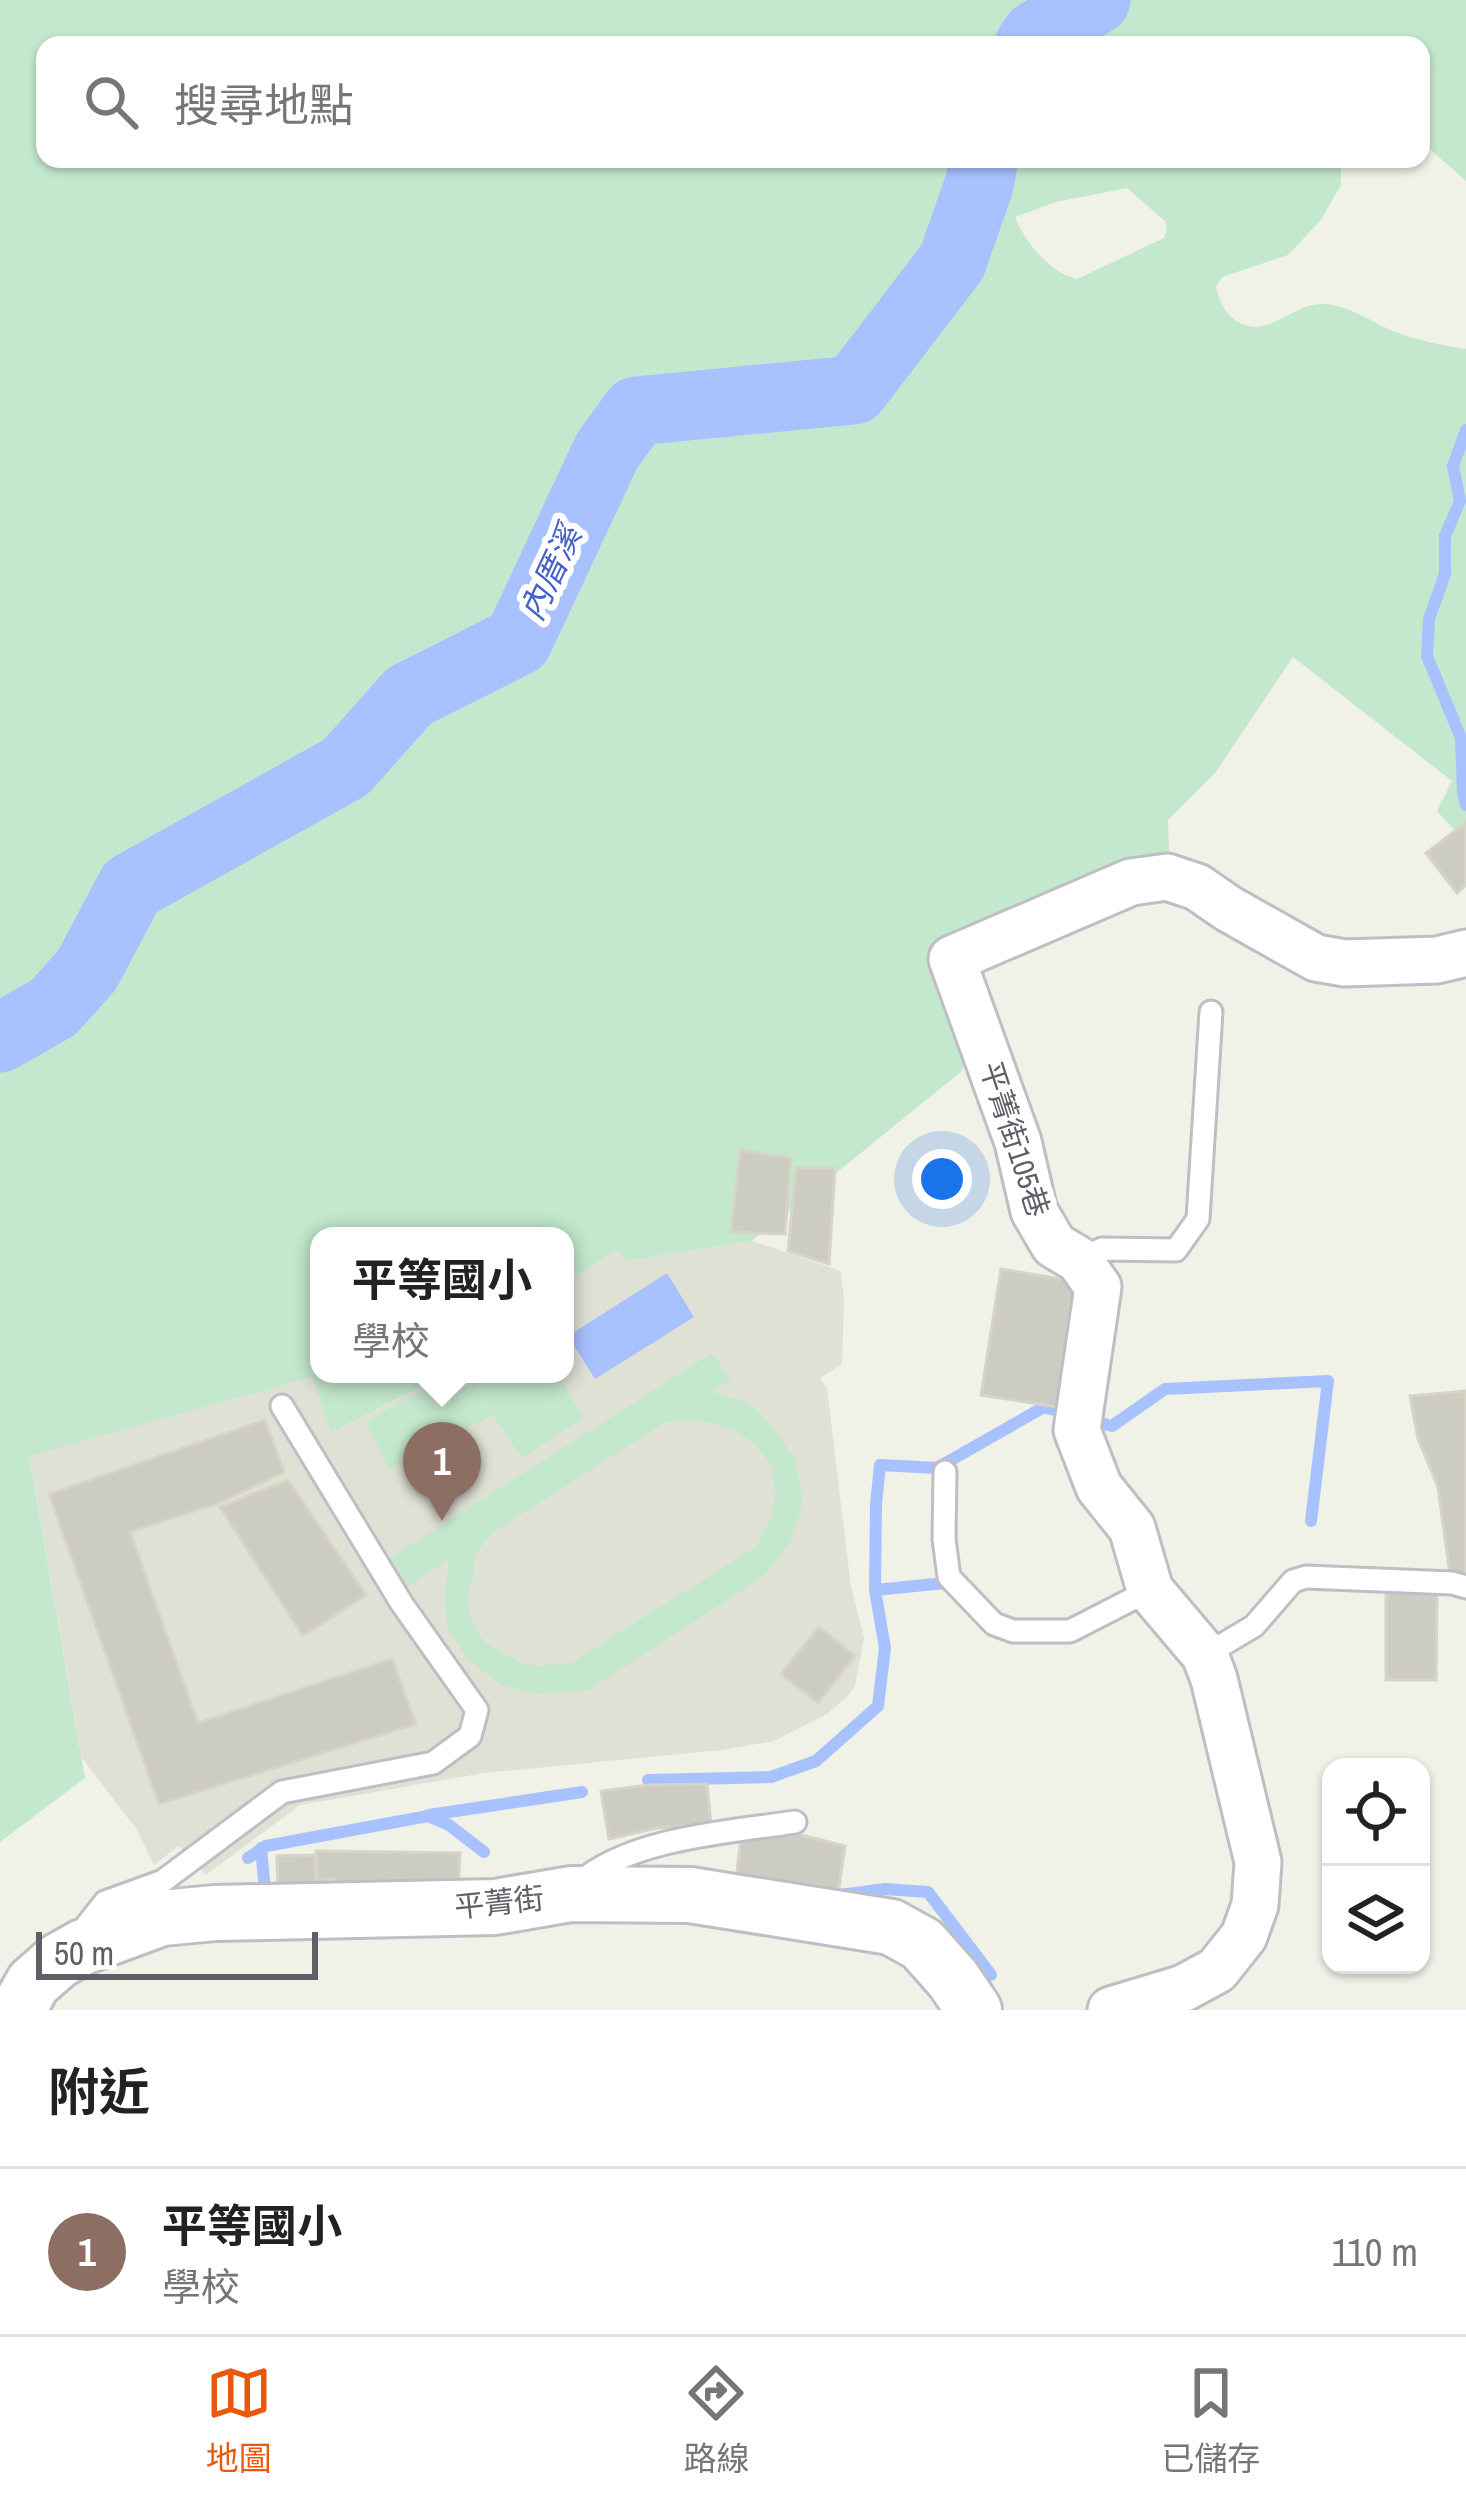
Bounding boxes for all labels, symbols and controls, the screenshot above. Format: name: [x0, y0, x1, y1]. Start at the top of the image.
search box: [36, 36, 1430, 168]
icon: search: [78, 69, 144, 135]
text: 搜尋地點: [174, 74, 354, 135]
water label: 內厝溪: [509, 515, 593, 627]
street label: 平菁街105巷: [971, 1056, 1059, 1222]
your location: [912, 1149, 972, 1209]
popup: [310, 1227, 574, 1383]
text: 平等國小: [352, 1249, 532, 1310]
text: 學校: [352, 1315, 430, 1367]
pin: 1: [403, 1422, 481, 1521]
map controls: [1322, 1758, 1430, 1974]
button: locate: [1322, 1758, 1430, 1866]
button: layers: [1322, 1866, 1430, 1974]
street label: 平菁街: [452, 1877, 546, 1927]
scale bar: [36, 1926, 318, 1979]
text: 50 m: [54, 1931, 114, 1975]
text: 附近: [48, 2057, 150, 2126]
text: 平等國小: [162, 2195, 342, 2256]
text: 1: [78, 2226, 96, 2278]
text: 110 m: [1331, 2226, 1418, 2278]
text: 學校: [162, 2261, 240, 2313]
tab: 地圖: [206, 2360, 272, 2480]
tab: 路線: [683, 2360, 749, 2480]
tab: 已儲存: [1161, 2360, 1260, 2480]

